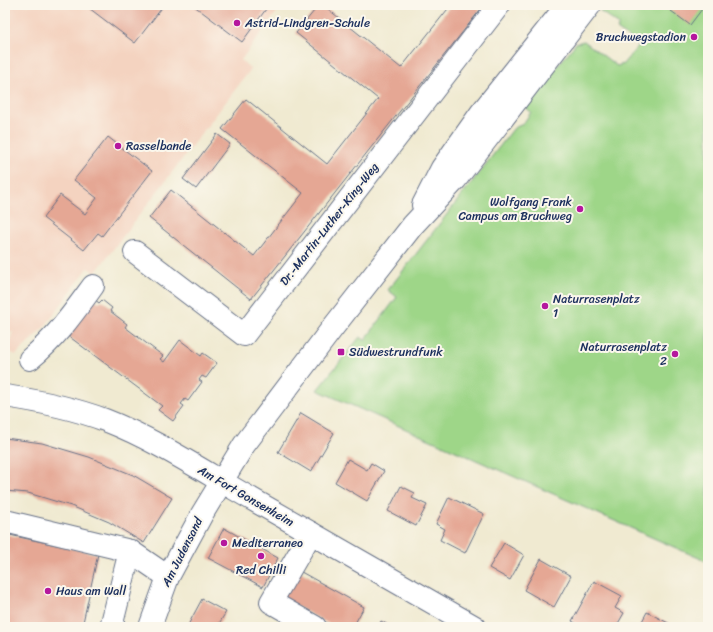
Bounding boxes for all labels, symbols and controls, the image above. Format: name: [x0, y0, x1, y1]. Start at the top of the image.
place label: Astrid-Lindgren-Schule: [244, 12, 370, 34]
marker: Astrid-Lindgren-Schule: [232, 18, 242, 28]
place label: Bruchwegstadion: [596, 26, 686, 48]
marker: Bruchwegstadion: [689, 32, 699, 42]
place label: Rasselbande: [126, 135, 192, 157]
marker: Rasselbande: [113, 141, 123, 151]
street label: Dr.-Martin-Luther-King-Weg: [274, 157, 384, 291]
place label: Wolfgang Frank Campus am Bruchweg: [458, 191, 573, 227]
marker: Wolfgang Frank Campus am Bruchweg: [575, 204, 585, 214]
place label: Naturrasenplatz 1: [553, 288, 640, 324]
marker: Naturrasenplatz 1: [540, 301, 550, 311]
place label: Naturrasenplatz 2: [580, 336, 667, 372]
place label: Südwestrundfunk: [349, 341, 443, 363]
marker: Südwestrundfunk: [336, 347, 346, 357]
marker: Naturrasenplatz 2: [670, 349, 680, 359]
street label: Am Fort Gonsenheim: [193, 459, 299, 533]
street label: Am Judensand: [155, 513, 209, 592]
place label: Mediterraneo: [232, 532, 303, 554]
marker: Mediterraneo: [219, 538, 229, 548]
marker: Red Chilli: [256, 551, 266, 561]
place label: Red Chilli: [236, 559, 287, 581]
place label: Haus am Wall: [56, 580, 127, 602]
marker: Haus am Wall: [43, 586, 53, 596]

